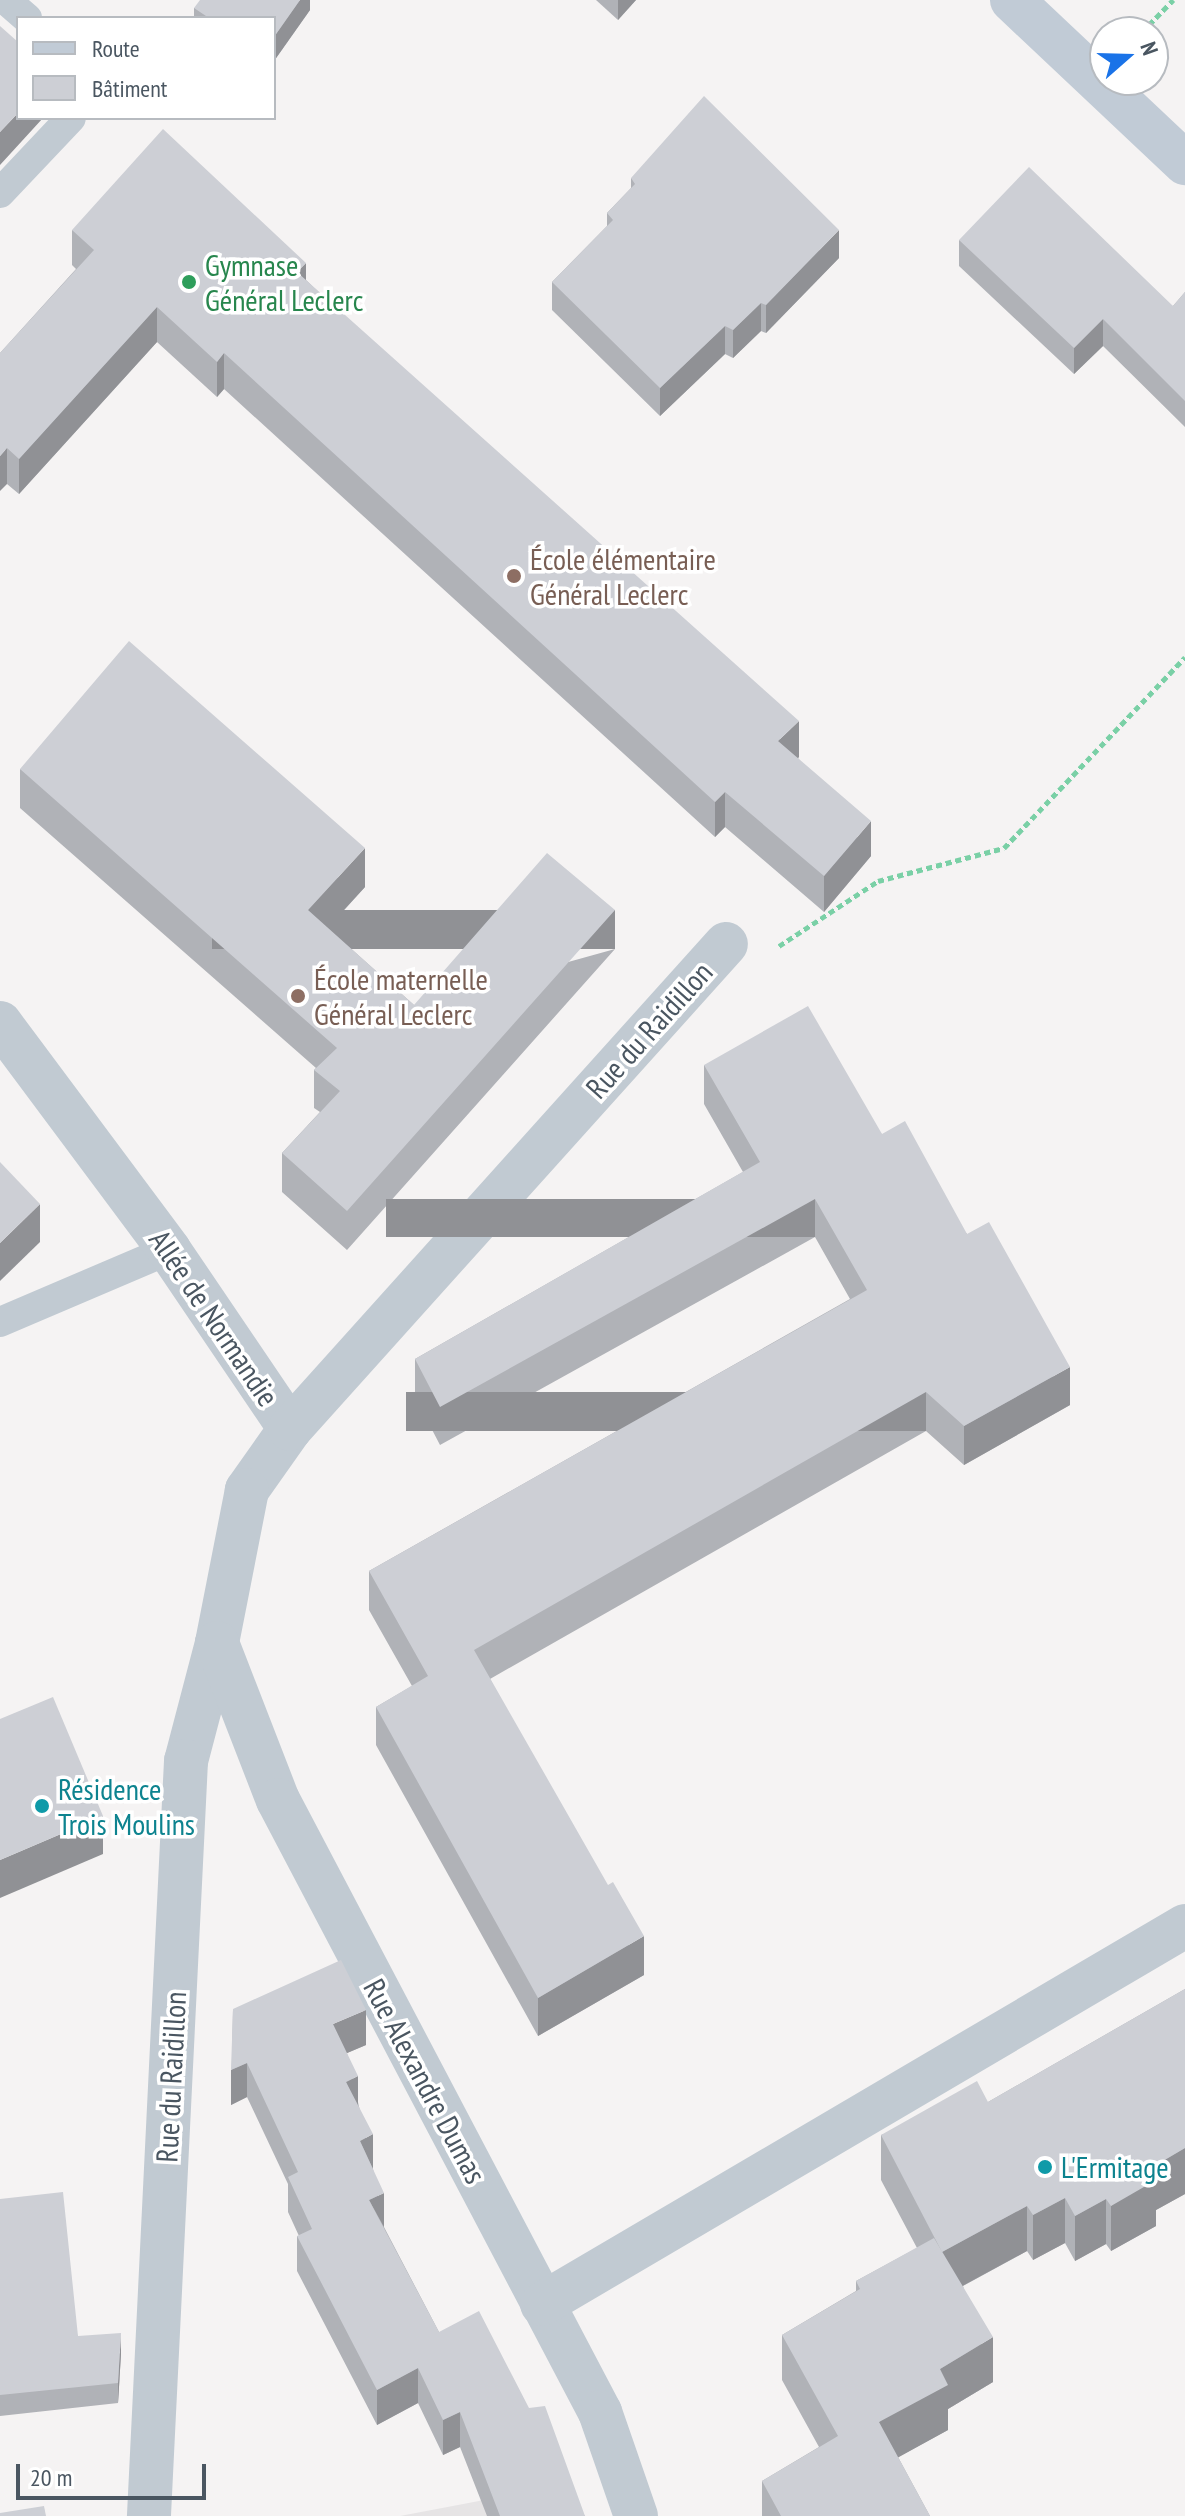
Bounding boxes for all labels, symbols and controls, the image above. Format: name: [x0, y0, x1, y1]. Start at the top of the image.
legend: [16, 16, 276, 120]
north arrow: [1089, 16, 1169, 96]
text: Route: [92, 33, 140, 64]
text: N: [1134, 38, 1165, 59]
text: Bâtiment: [92, 73, 167, 104]
place label: Gymnase Général Leclerc: [205, 247, 364, 318]
marker: Gymnase Général Leclerc: [180, 273, 198, 291]
place label: École élémentaire Général Leclerc: [530, 541, 716, 612]
marker: École élémentaire Général Leclerc: [505, 567, 523, 585]
street label: Rue du Raidillon: [578, 954, 720, 1106]
place label: École maternelle Général Leclerc: [314, 961, 488, 1032]
marker: École maternelle Général Leclerc: [289, 987, 307, 1005]
street label: Allée de Normandie: [142, 1223, 286, 1413]
place label: Résidence Trois Moulins: [58, 1771, 195, 1842]
marker: Résidence Trois Moulins: [33, 1797, 51, 1815]
street label: Rue Alexandre Dumas: [356, 1972, 494, 2190]
street label: Rue du Raidillon: [149, 1991, 193, 2163]
place label: L'Ermitage: [1061, 2149, 1169, 2185]
marker: L'Ermitage: [1036, 2158, 1054, 2176]
scale bar: [20, 2448, 210, 2498]
text: 20 m: [30, 2462, 72, 2493]

